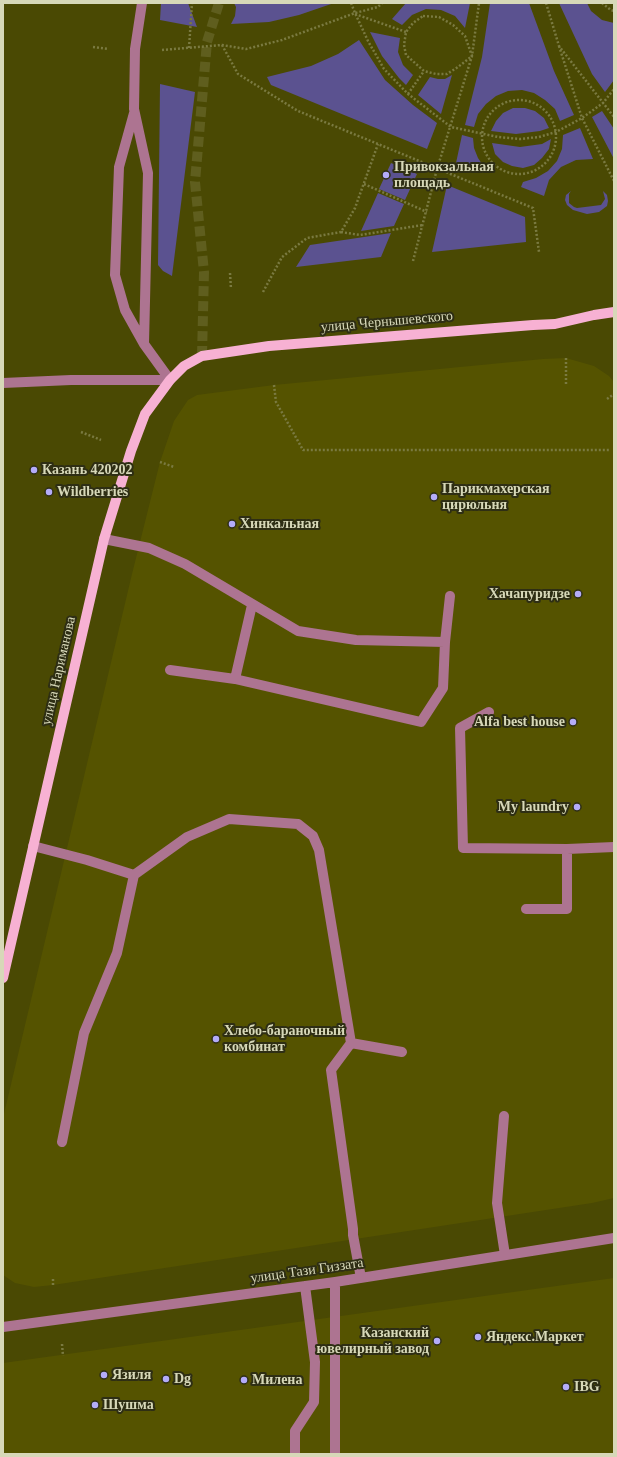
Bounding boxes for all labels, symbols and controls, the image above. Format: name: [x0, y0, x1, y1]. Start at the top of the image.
place label: Привокзальная площадь: [394, 159, 494, 192]
marker: Привокзальная площадь: [381, 170, 391, 180]
street label: улица Чернышевского: [320, 308, 454, 336]
place label: Казань 420202: [42, 462, 133, 478]
marker: Казань 420202: [29, 465, 39, 475]
place label: Парикмахерская цирюльня: [442, 481, 550, 514]
place label: Wildberries: [57, 484, 128, 500]
marker: Wildberries: [44, 487, 54, 497]
marker: Парикмахерская цирюльня: [429, 492, 439, 502]
place label: Хинкальная: [240, 516, 319, 532]
marker: Хинкальная: [227, 519, 237, 529]
place label: Хачапуридзе: [489, 586, 570, 602]
marker: Хачапуридзе: [573, 589, 583, 599]
street label: улица Нариманова: [38, 615, 80, 727]
place label: Alfa best house: [474, 714, 565, 730]
marker: Alfa best house: [568, 717, 578, 727]
place label: My laundry: [498, 799, 569, 815]
marker: My laundry: [572, 802, 582, 812]
place label: Хлебо-бараночный комбинат: [224, 1023, 345, 1056]
marker: Хлебо-бараночный комбинат: [211, 1034, 221, 1044]
street label: улица Тази Гиззата: [250, 1255, 364, 1287]
place label: Казанский ювелирный завод: [316, 1325, 429, 1358]
place label: Яндекс.Маркет: [486, 1329, 584, 1345]
marker: Яндекс.Маркет: [473, 1332, 483, 1342]
marker: Казанский ювелирный завод: [432, 1336, 442, 1346]
place label: Язиля: [112, 1367, 151, 1383]
marker: Язиля: [99, 1370, 109, 1380]
place label: Dg: [174, 1371, 191, 1387]
place label: Милена: [252, 1372, 302, 1388]
marker: Dg: [161, 1374, 171, 1384]
marker: Милена: [239, 1375, 249, 1385]
place label: IBG: [574, 1379, 600, 1395]
marker: IBG: [561, 1382, 571, 1392]
place label: Шушма: [103, 1397, 154, 1413]
marker: Шушма: [90, 1400, 100, 1410]

